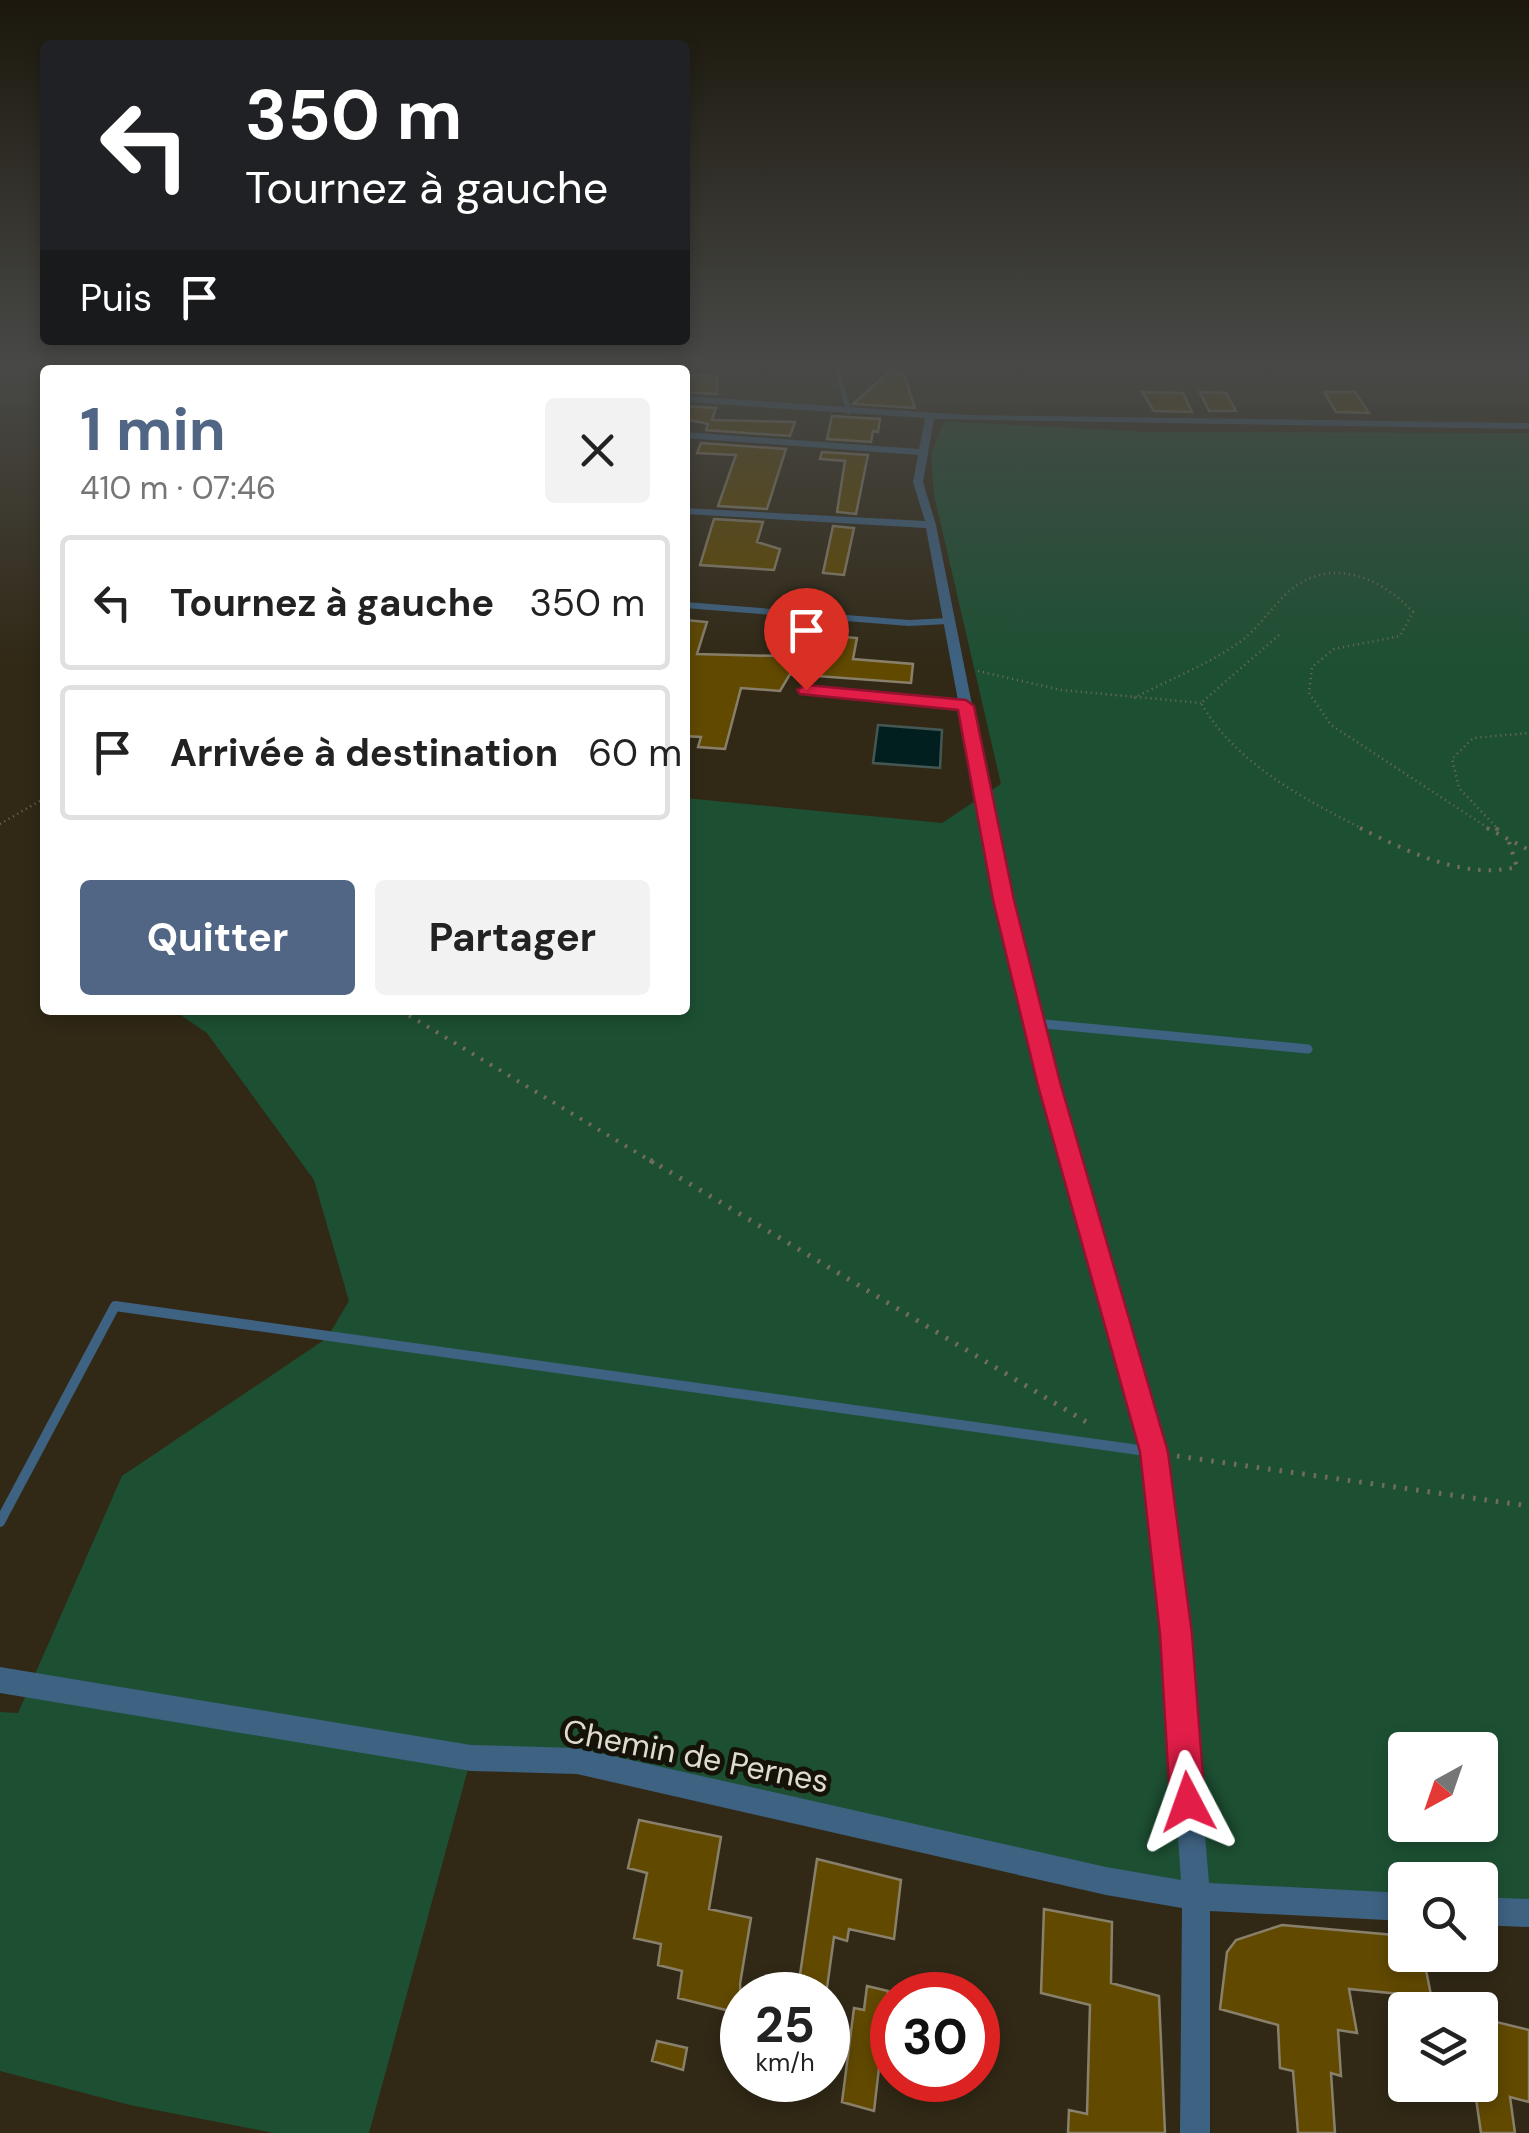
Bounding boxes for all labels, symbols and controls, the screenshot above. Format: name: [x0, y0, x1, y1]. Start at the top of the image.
text: 350 m: [245, 70, 462, 161]
icon: left: [80, 80, 210, 210]
text: Tournez à gauche: [245, 158, 608, 217]
icon: arrive: [172, 270, 227, 325]
text: Puis: [80, 273, 152, 323]
text: 1 min: [80, 390, 226, 469]
button: close: [545, 398, 650, 503]
text: 410 m · 07:46: [80, 467, 276, 509]
icon: left: [85, 575, 140, 630]
text: Tournez à gauche: [170, 578, 494, 628]
text: 350 m: [529, 578, 645, 628]
pin: [764, 588, 849, 691]
icon: arrive: [779, 603, 834, 658]
icon: arrive: [85, 725, 140, 780]
text: Arrivée à destination: [170, 728, 558, 778]
text: 60 m: [588, 728, 682, 778]
button: Quitter: [80, 880, 355, 995]
button: Partager: [375, 880, 650, 995]
street label: Chemin de Pernes: [560, 1710, 832, 1802]
north arrow: [1388, 1732, 1498, 1842]
map controls: [1388, 1732, 1498, 2102]
position arrow: [1136, 1750, 1240, 1854]
button: search: [1388, 1862, 1498, 1972]
speed limit sign: 30: [870, 1972, 1000, 2102]
text: 25: [755, 1992, 815, 2058]
button: layers: [1388, 1992, 1498, 2102]
text: km/h: [755, 2046, 815, 2079]

